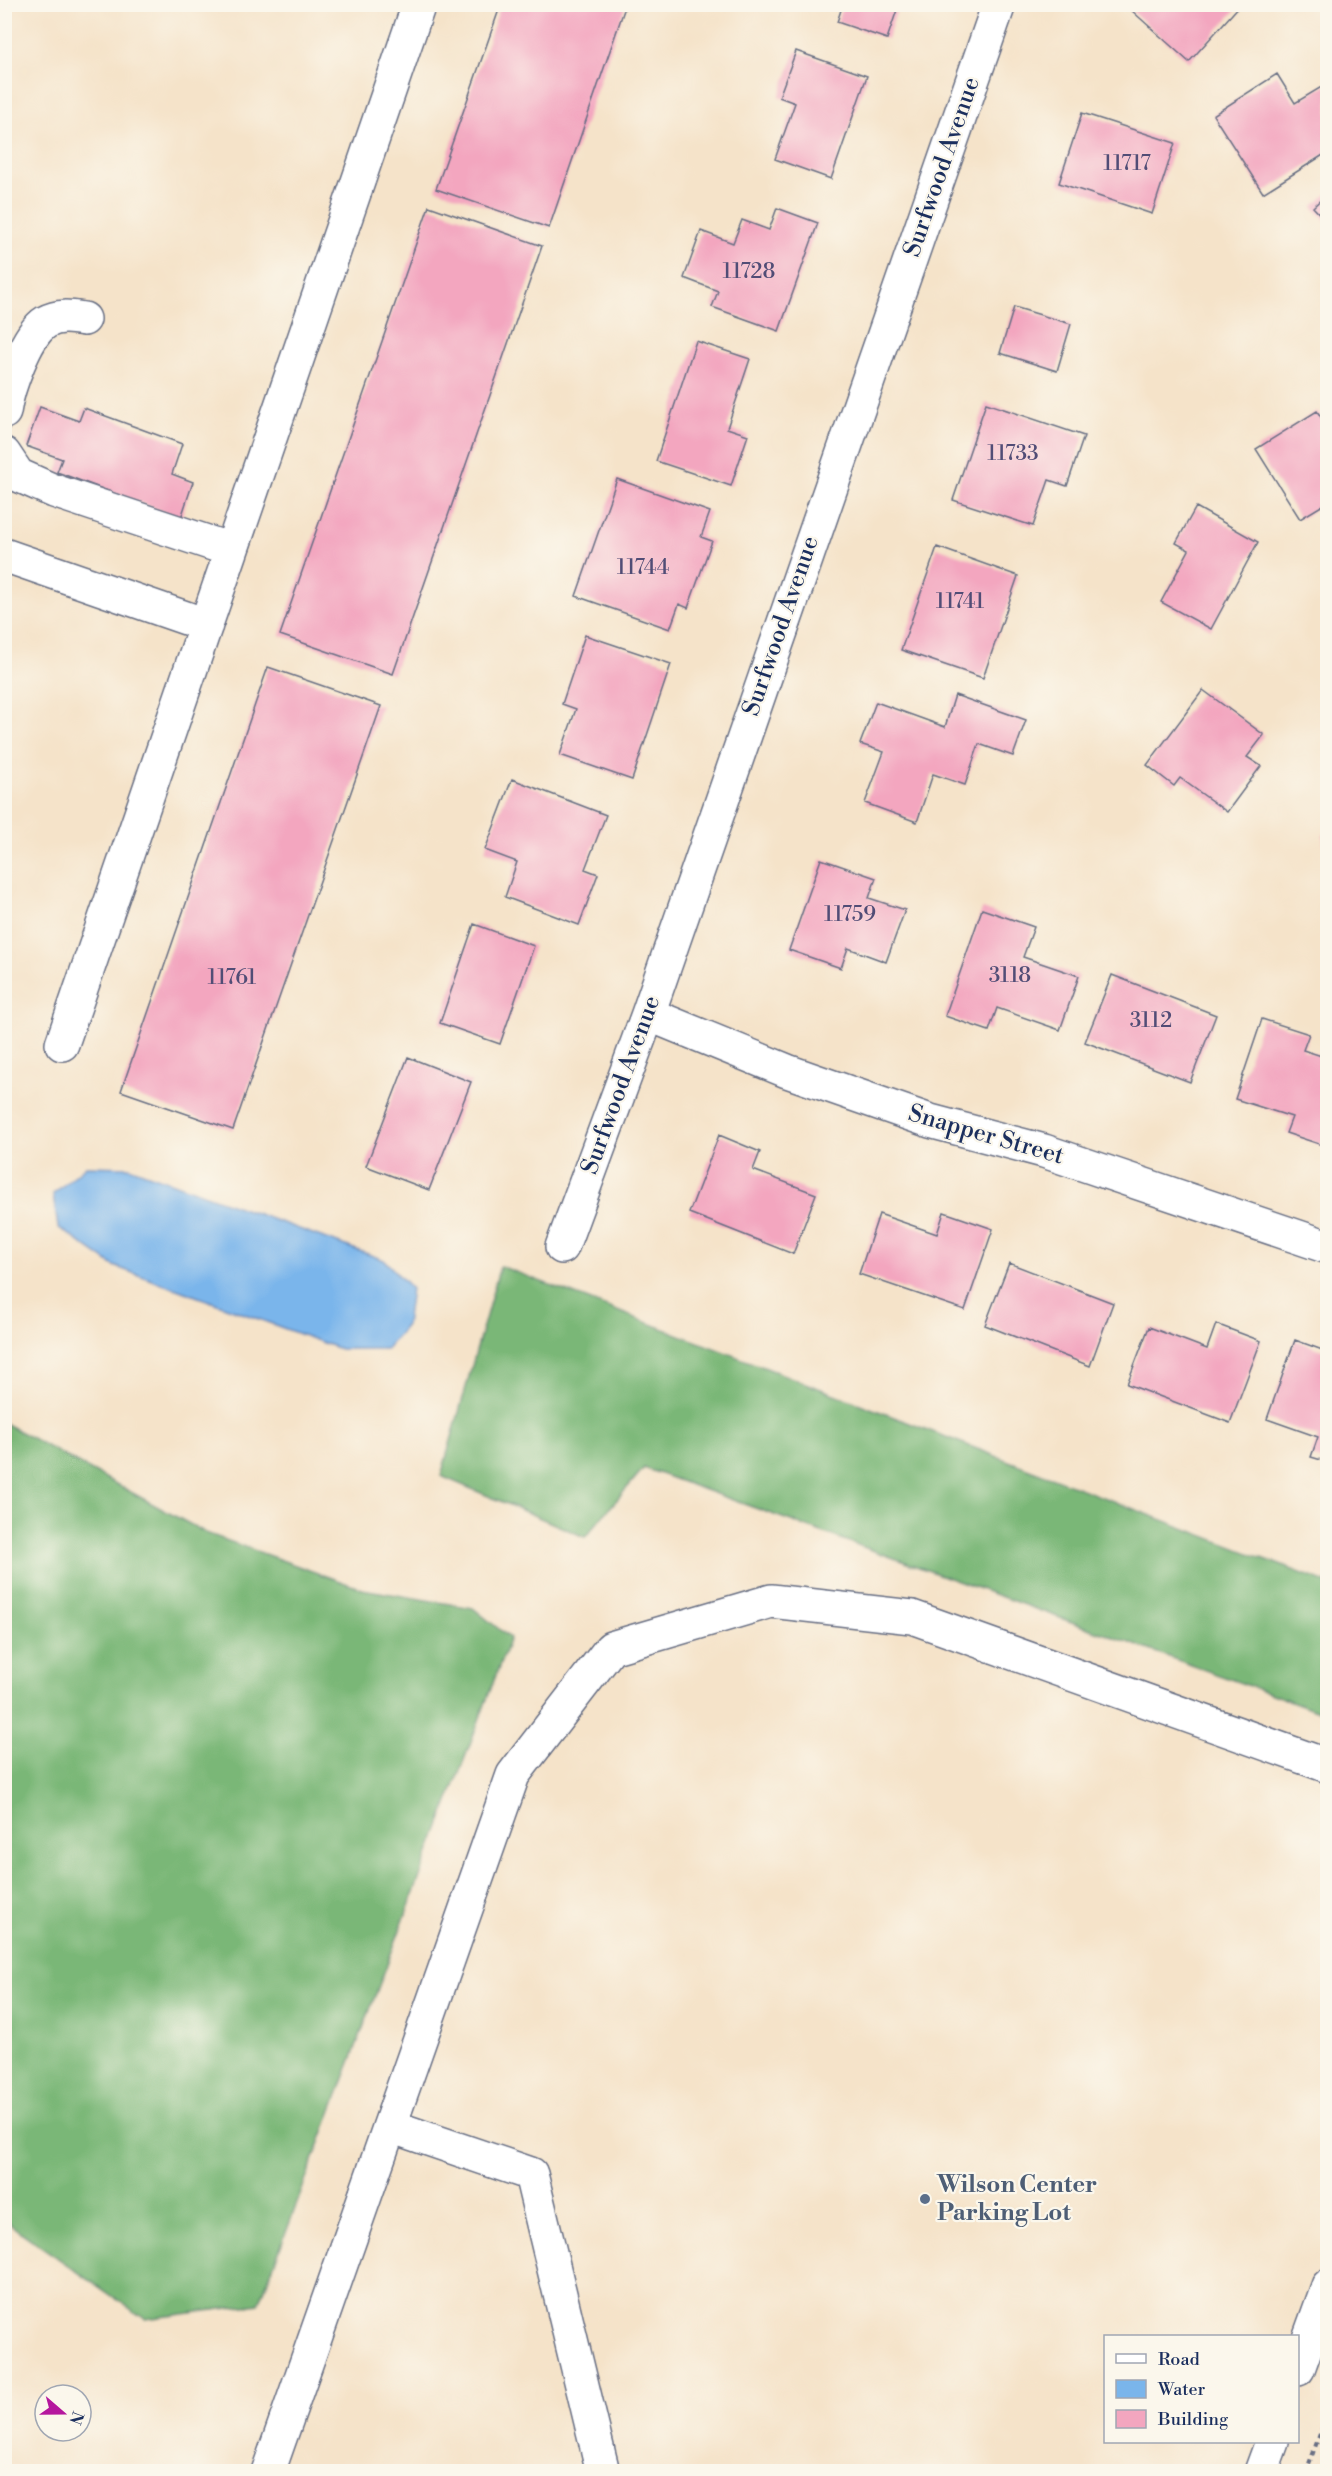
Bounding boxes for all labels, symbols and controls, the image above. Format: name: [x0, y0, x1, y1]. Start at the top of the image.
street label: Surfwood Avenue: [897, 73, 987, 261]
house number: 11717: [1103, 151, 1151, 177]
house number: 11728: [723, 259, 775, 285]
house number: 11733: [987, 441, 1039, 467]
street label: Surfwood Avenue: [736, 532, 826, 720]
house number: 11744: [617, 555, 669, 581]
house number: 11741: [936, 589, 984, 615]
house number: 11759: [824, 902, 876, 928]
house number: 3118: [989, 963, 1031, 989]
house number: 11761: [208, 965, 256, 991]
street label: Surfwood Avenue: [575, 992, 667, 1178]
house number: 3112: [1130, 1008, 1172, 1034]
street label: Snapper Street: [905, 1098, 1068, 1172]
place label: Wilson Center Parking Lot: [936, 2170, 1097, 2228]
marker: Wilson Center Parking Lot: [918, 2192, 932, 2206]
legend: [1104, 2335, 1299, 2443]
text: Road: [1158, 2348, 1201, 2371]
text: Water: [1157, 2378, 1206, 2401]
north arrow: [33, 2383, 93, 2443]
text: N: [64, 2408, 88, 2427]
text: Building: [1157, 2408, 1229, 2431]

